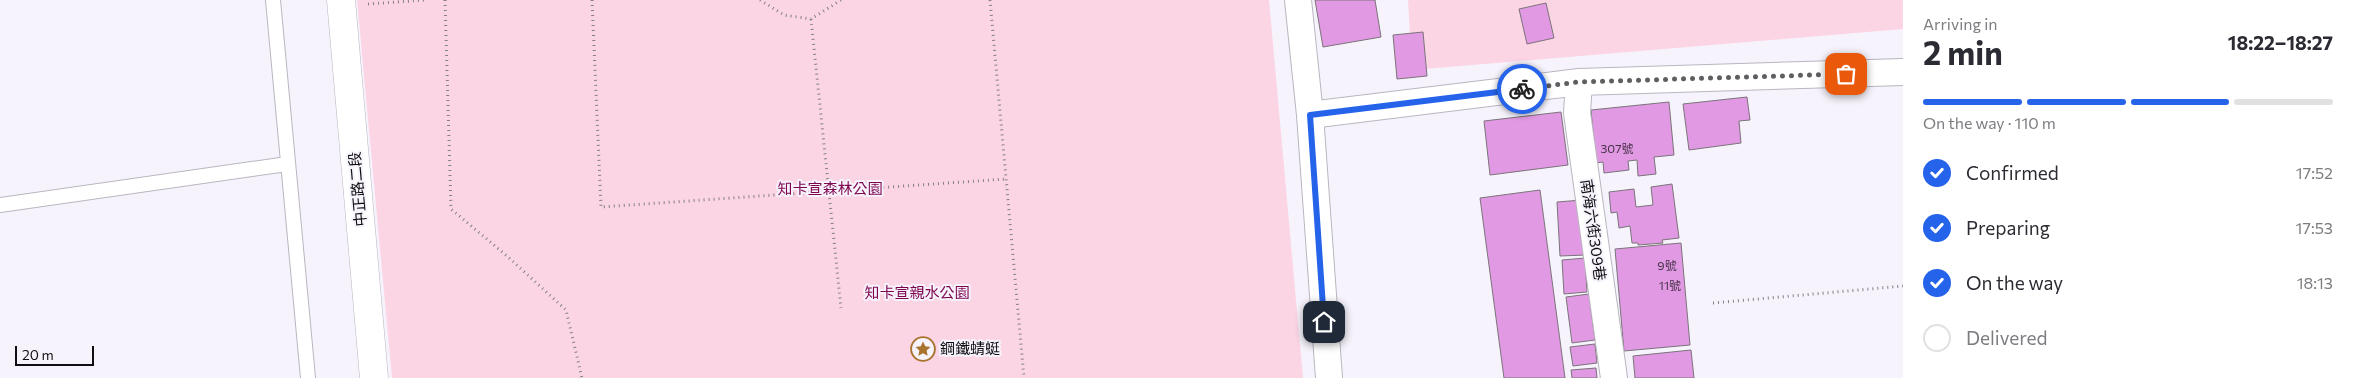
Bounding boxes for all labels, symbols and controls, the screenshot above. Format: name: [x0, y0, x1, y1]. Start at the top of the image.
text: Arriving in: [1923, 14, 1997, 33]
text: 18:22–18:27: [2228, 31, 2333, 54]
text: 2 min: [1923, 32, 2003, 72]
pin: [1825, 53, 1867, 95]
icon: bag: [1832, 60, 1860, 88]
courier: [1497, 64, 1547, 114]
icon: bike: [1508, 75, 1536, 103]
text: On the way · 110 m: [1923, 113, 2056, 132]
house number: 307號: [1601, 141, 1633, 155]
street label: 中正路二段: [345, 151, 369, 227]
icon: check: [1923, 159, 1951, 187]
text: Confirmed: [1966, 161, 2059, 184]
text: 17:52: [2296, 163, 2333, 182]
street label: 南海六街309巷: [1578, 178, 1610, 282]
park label: 知卡宣森林公園: [777, 179, 883, 197]
icon: check: [1923, 214, 1951, 242]
text: Preparing: [1966, 216, 2050, 239]
text: 17:53: [2296, 218, 2333, 237]
house number: 9號: [1657, 258, 1677, 272]
icon: check: [1923, 269, 1951, 297]
text: On the way: [1966, 271, 2063, 294]
text: 18:13: [2297, 273, 2333, 292]
house number: 11號: [1659, 278, 1681, 292]
park label: 知卡宣親水公園: [864, 283, 970, 301]
pin: [1303, 301, 1345, 343]
icon: home: [1310, 308, 1338, 336]
text: Delivered: [1966, 326, 2047, 349]
place icon: 鋼鐵蜻蜓: [910, 336, 936, 362]
place label: 鋼鐵蜻蜓: [940, 339, 1000, 357]
scale bar: [15, 343, 94, 366]
text: 20 m: [22, 346, 54, 363]

